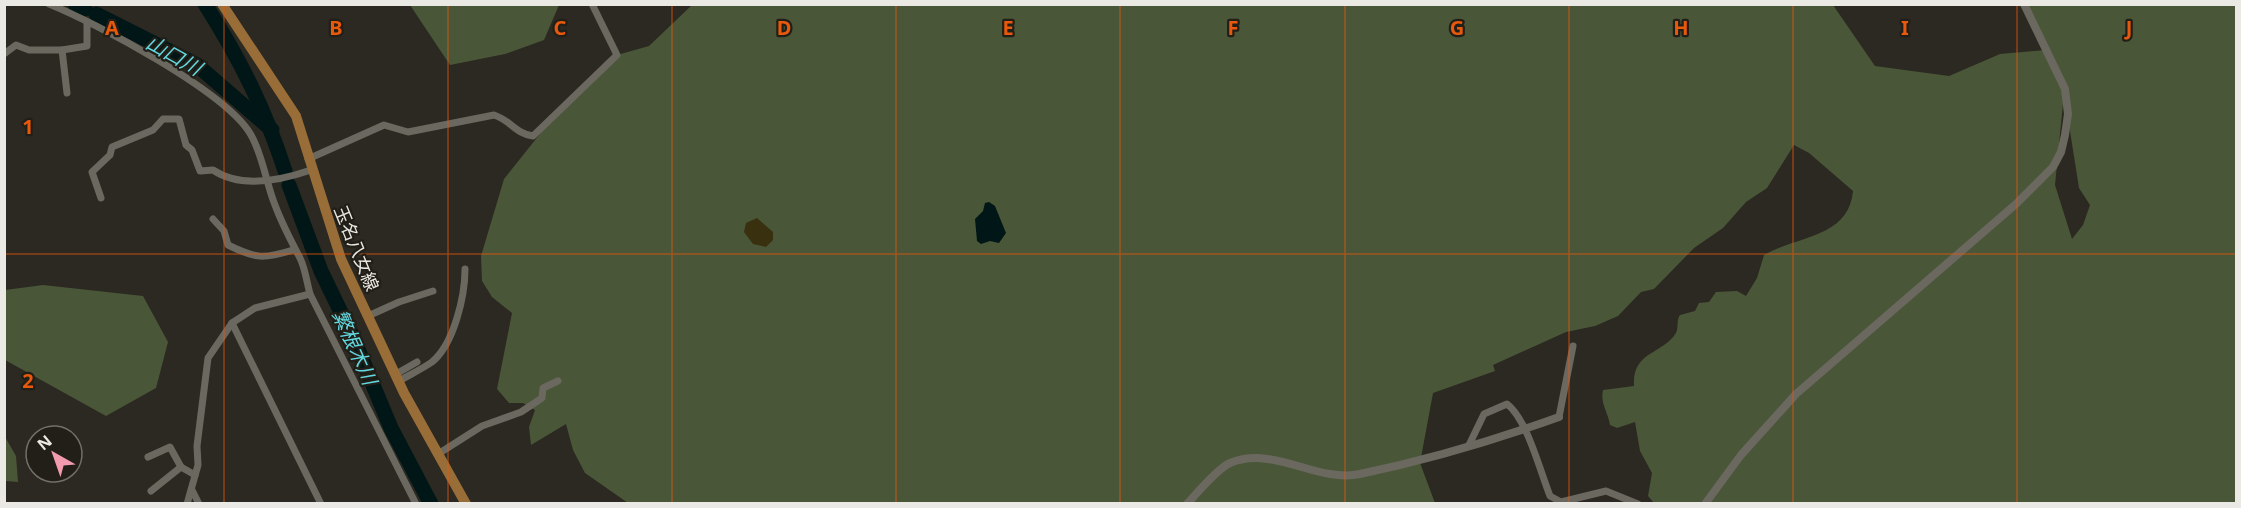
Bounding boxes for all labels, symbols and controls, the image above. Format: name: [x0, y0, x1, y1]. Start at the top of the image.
text: A: [105, 14, 119, 41]
text: B: [329, 14, 343, 41]
text: C: [554, 14, 567, 41]
text: D: [777, 14, 791, 41]
text: E: [1002, 14, 1014, 41]
text: F: [1228, 14, 1238, 41]
text: G: [1450, 14, 1464, 41]
text: H: [1673, 14, 1689, 41]
text: I: [1901, 14, 1909, 41]
text: J: [2124, 14, 2132, 41]
water label: 山口川: [141, 29, 209, 82]
text: 1: [22, 113, 34, 140]
street label: 玉名八女線: [329, 202, 385, 294]
water label: 繁根木川: [326, 305, 384, 391]
text: 2: [22, 367, 34, 394]
north arrow: [24, 424, 84, 484]
text: N: [32, 430, 56, 455]

